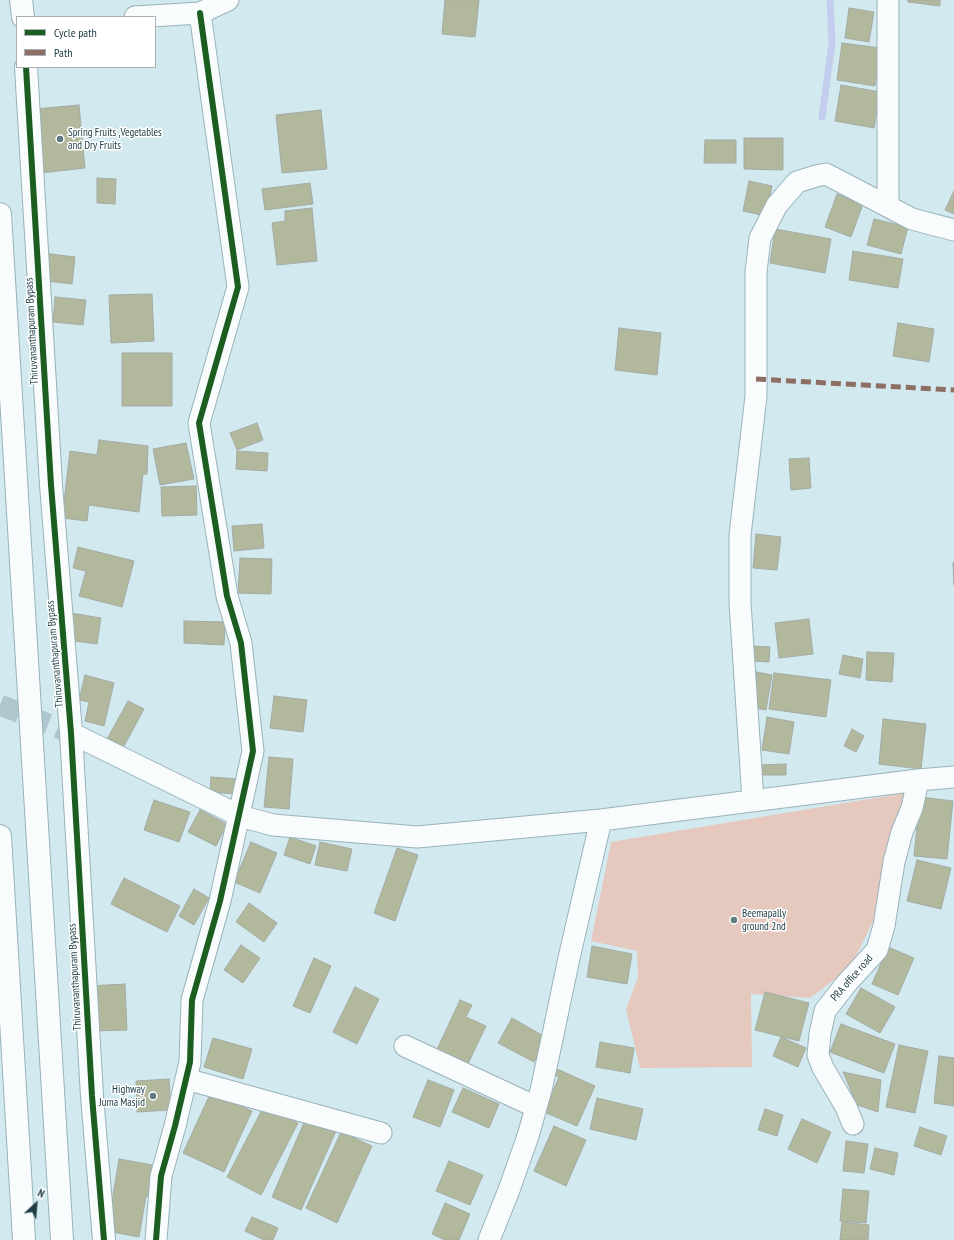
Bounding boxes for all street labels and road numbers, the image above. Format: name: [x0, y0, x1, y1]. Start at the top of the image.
street label: Thiruvananthapuram Bypass: [23, 277, 41, 385]
street label: Thiruvananthapuram Bypass: [44, 600, 66, 708]
street label: Thiruvananthapuram Bypass: [66, 923, 84, 1031]
street label: PRA office road: [828, 952, 876, 1004]

